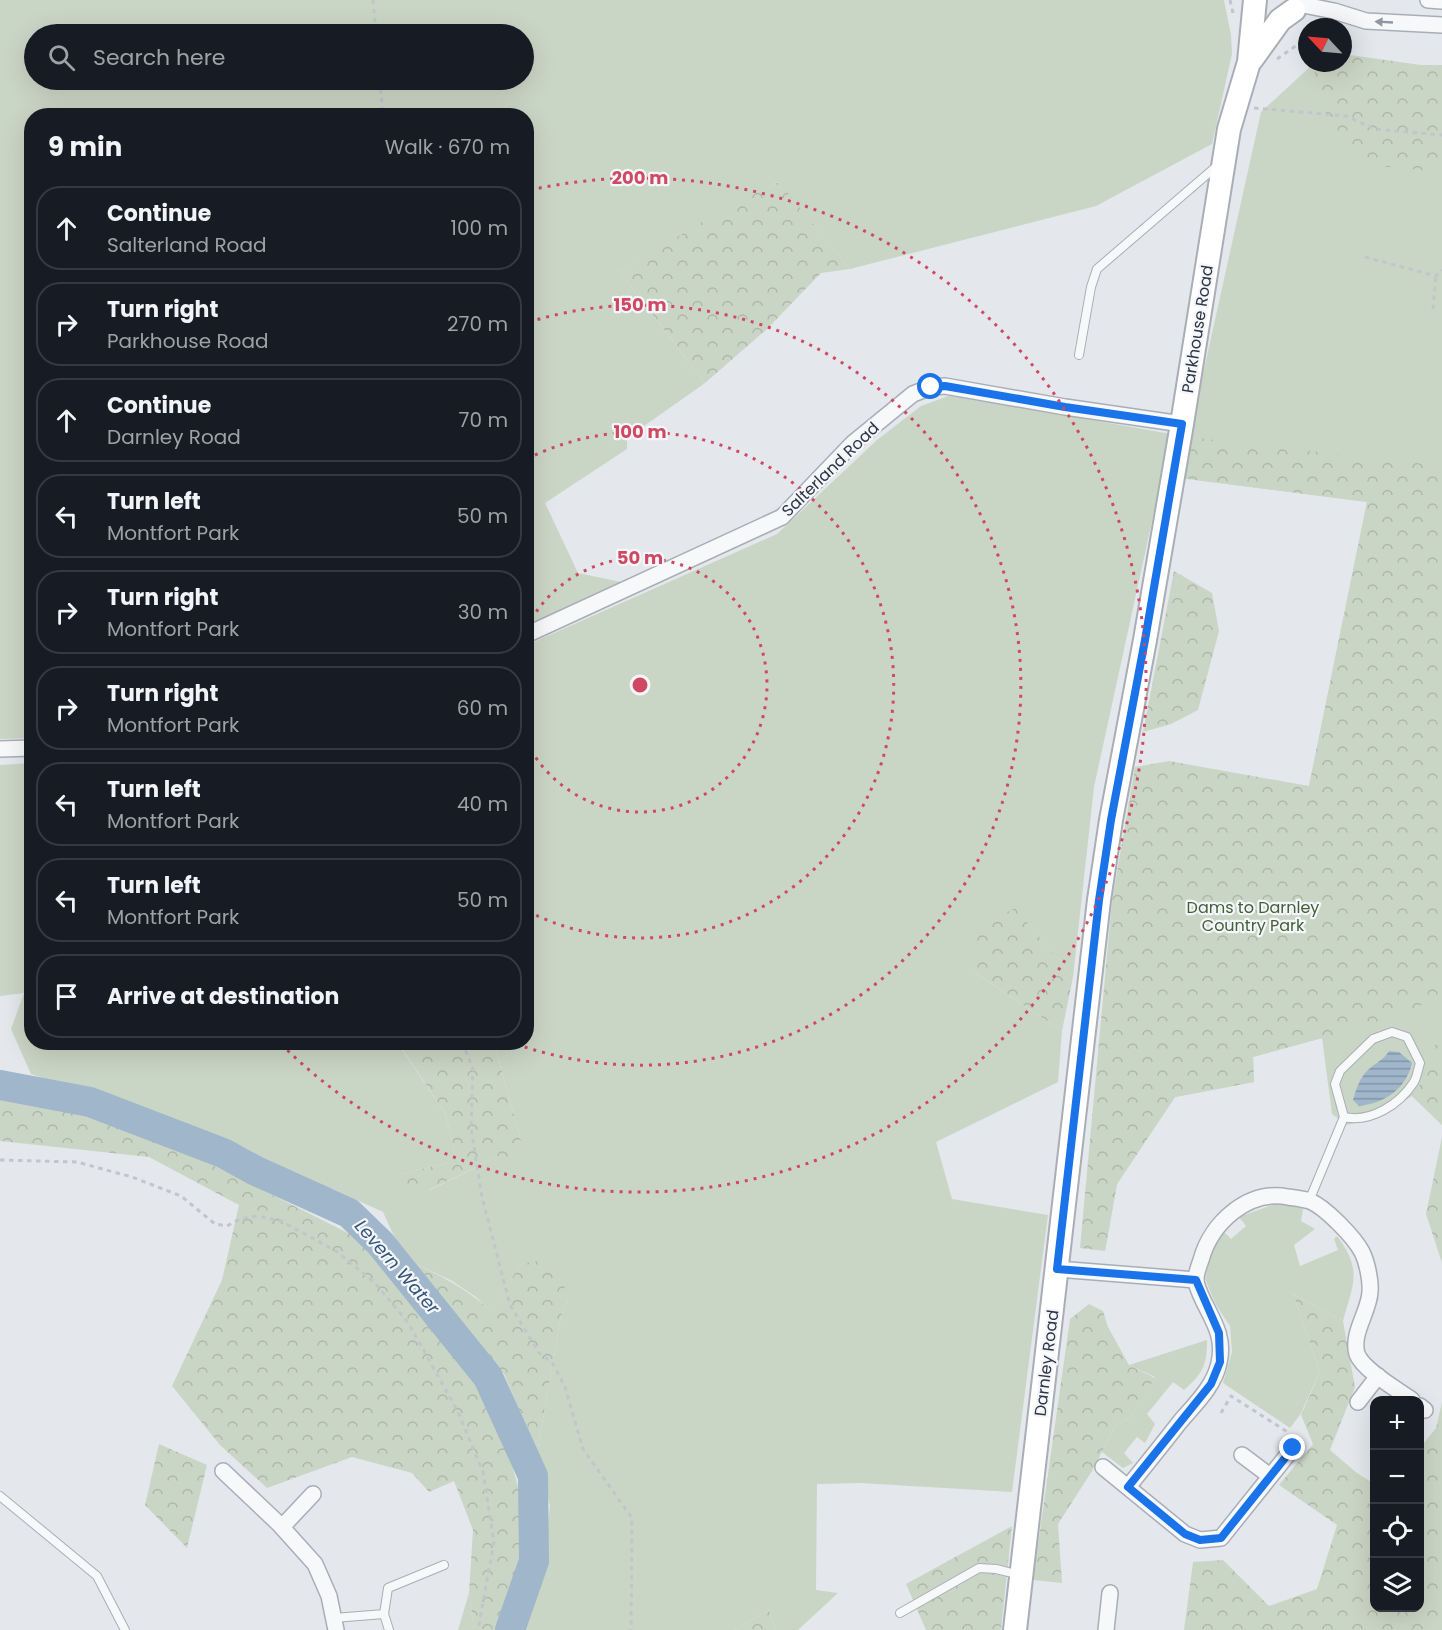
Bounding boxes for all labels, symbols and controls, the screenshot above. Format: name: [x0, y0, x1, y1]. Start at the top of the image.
north arrow: [1298, 18, 1352, 72]
one-way arrow: [1374, 18, 1393, 27]
search box: [24, 24, 534, 90]
icon: search: [45, 41, 78, 74]
text: Search here: [93, 42, 226, 73]
text: 9 min: [48, 129, 122, 165]
text: Walk · 670 m: [385, 133, 510, 161]
text: 200 m: [612, 165, 668, 190]
text: Continue: [107, 198, 211, 229]
icon: ahead: [50, 212, 83, 245]
text: 100 m: [451, 214, 508, 242]
text: Salterland Road: [107, 231, 266, 259]
street label: Parkhouse Road: [1176, 263, 1219, 395]
text: 150 m: [613, 292, 667, 317]
text: Turn right: [107, 294, 218, 325]
icon: right: [50, 308, 83, 341]
text: 270 m: [447, 310, 508, 338]
text: Parkhouse Road: [107, 327, 268, 355]
route start: [917, 373, 943, 399]
text: Continue: [107, 390, 211, 421]
icon: ahead: [50, 404, 83, 437]
text: 70 m: [459, 406, 508, 434]
street label: Salterland Road: [776, 417, 884, 522]
text: 100 m: [613, 419, 667, 444]
text: Darnley Road: [107, 423, 241, 451]
text: Turn left: [107, 486, 201, 517]
icon: left: [50, 500, 83, 533]
text: 50 m: [457, 502, 508, 530]
text: Montfort Park: [107, 519, 239, 547]
text: 50 m: [617, 545, 663, 570]
text: Turn right: [107, 582, 218, 613]
icon: right: [50, 596, 83, 629]
text: 30 m: [458, 598, 508, 626]
text: Montfort Park: [107, 615, 239, 643]
centre of rings: [630, 675, 650, 695]
text: Turn right: [107, 678, 218, 709]
icon: right: [50, 692, 83, 725]
text: 60 m: [457, 694, 508, 722]
text: Montfort Park: [107, 711, 239, 739]
text: Turn left: [107, 774, 201, 805]
icon: left: [50, 788, 83, 821]
text: 40 m: [457, 790, 508, 818]
text: Montfort Park: [107, 807, 239, 835]
text: Turn left: [107, 870, 201, 901]
icon: left: [50, 884, 83, 917]
text: 50 m: [457, 886, 508, 914]
park label: Dams to Darnley Country Park: [1187, 896, 1319, 937]
text: Montfort Park: [107, 903, 239, 931]
icon: arrive: [50, 980, 83, 1013]
text: Arrive at destination: [107, 981, 339, 1012]
water label: Levern Water: [349, 1214, 446, 1320]
street label: Darnley Road: [1029, 1309, 1064, 1418]
map controls: [1370, 1396, 1424, 1612]
button: +: [1370, 1396, 1424, 1450]
route end: [1279, 1434, 1305, 1460]
button: −: [1370, 1450, 1424, 1504]
button: locate: [1370, 1504, 1424, 1558]
button: layers: [1370, 1558, 1424, 1612]

